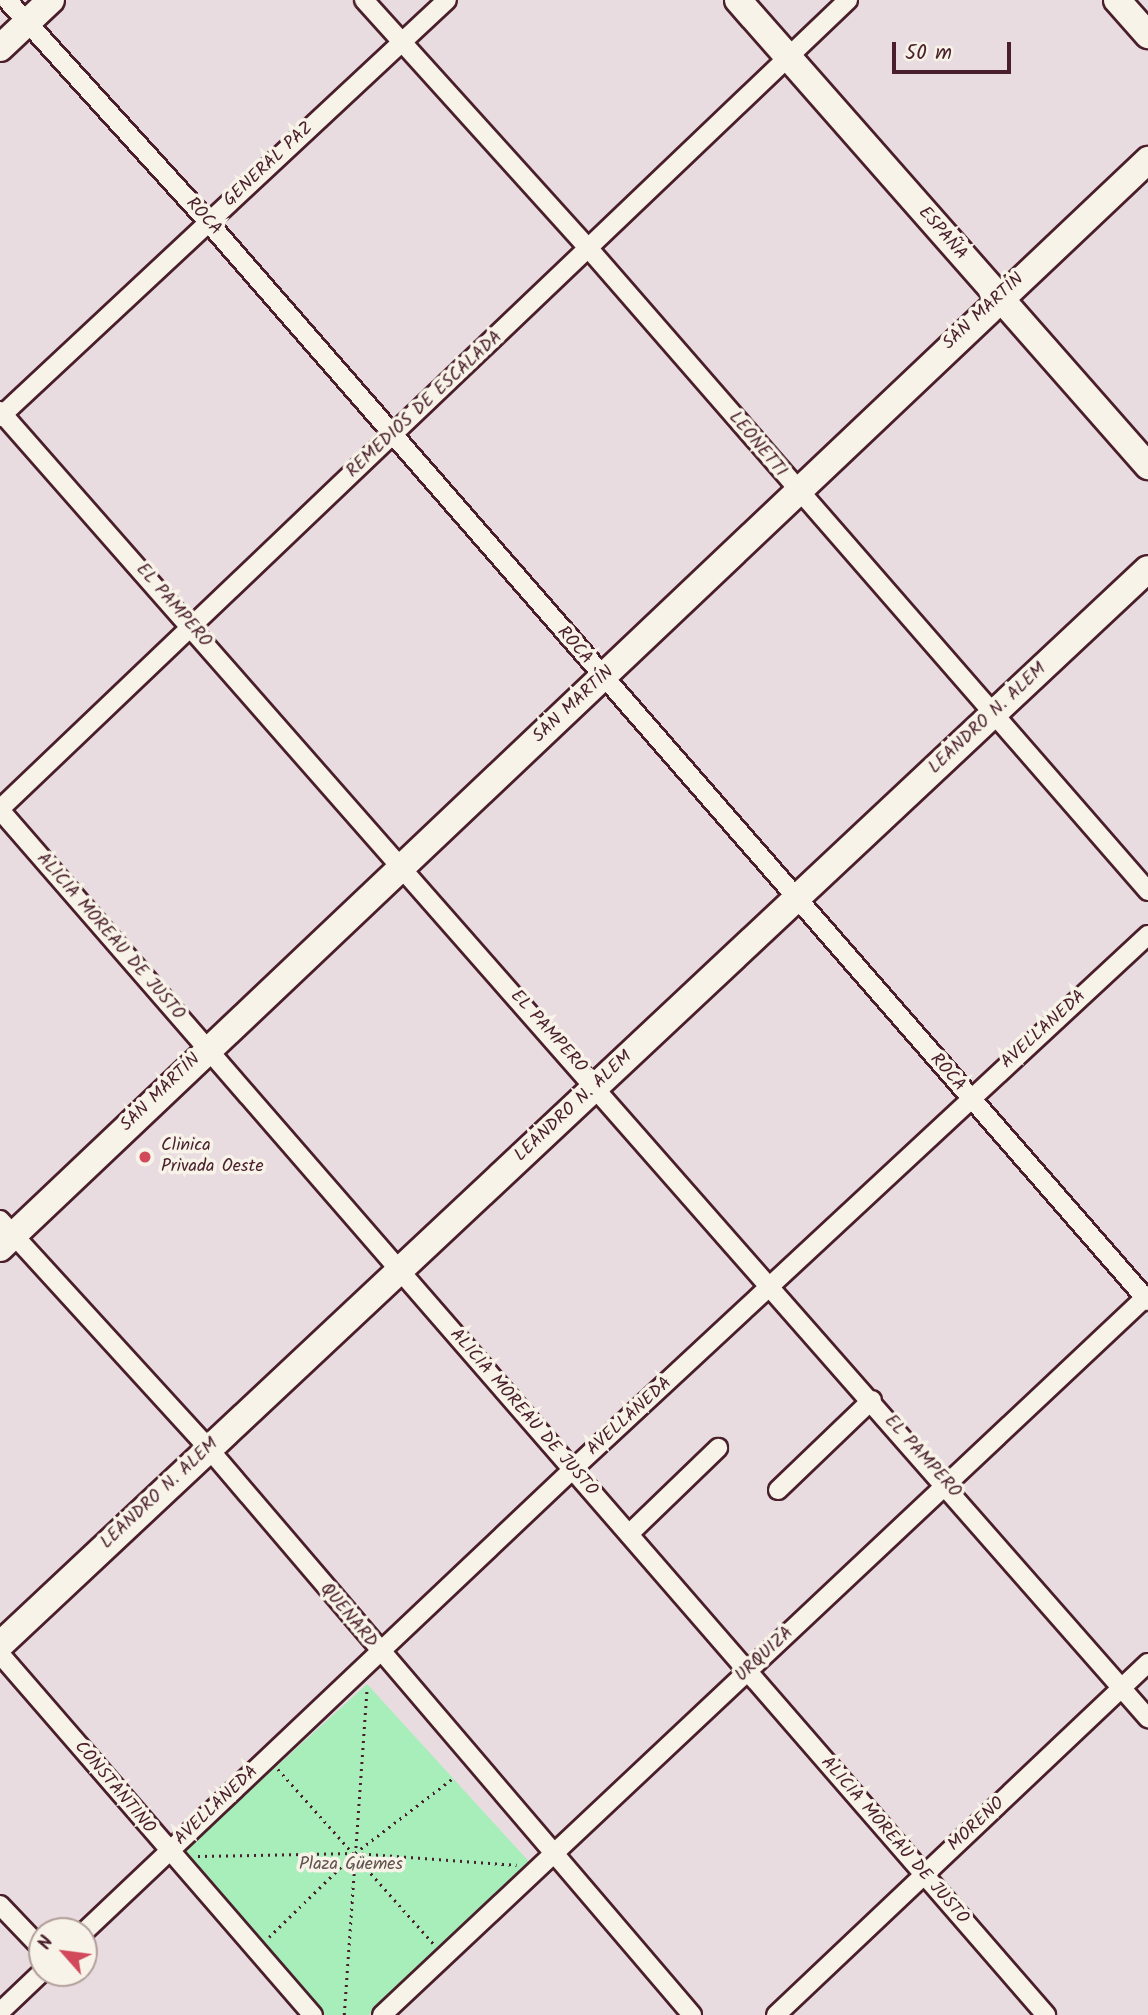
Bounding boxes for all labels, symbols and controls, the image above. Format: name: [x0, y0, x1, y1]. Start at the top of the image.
scale bar: [896, 28, 1015, 72]
text: 50 m: [905, 37, 952, 70]
street label: GENERAL PAZ: [220, 118, 318, 212]
street label: ROCA: [180, 194, 226, 240]
street label: ESPAÑA: [913, 203, 971, 265]
street label: SAN MARTÍN: [939, 269, 1029, 355]
street label: REMEDIOS DE ESCALADA: [343, 327, 507, 483]
street label: LEONETTI: [723, 408, 791, 482]
street label: EL PAMPERO: [131, 560, 215, 652]
street label: ROCA: [552, 623, 596, 669]
street label: LEANDRO N. ALEM: [925, 659, 1051, 779]
street label: SAN MARTÍN: [529, 662, 619, 748]
street label: ALICIA MOREAU DE JUSTO: [31, 849, 189, 1025]
street label: EL PAMPERO: [505, 986, 591, 1078]
street label: AVELLANEDA: [997, 986, 1091, 1074]
street label: LEANDRO N. ALEM: [511, 1047, 637, 1167]
street label: SAN MARTÍN: [116, 1049, 206, 1137]
street label: ROCA: [925, 1050, 969, 1096]
place label: Clinica Privada Oeste: [161, 1136, 264, 1178]
marker: Clinica Privada Oeste: [135, 1147, 155, 1167]
street label: ALICIA MOREAU DE JUSTO: [444, 1325, 602, 1501]
street label: AVELLANEDA: [583, 1373, 677, 1461]
street label: EL PAMPERO: [879, 1411, 965, 1503]
street label: LEANDRO N. ALEM: [97, 1434, 223, 1554]
street label: QUENARD: [315, 1579, 381, 1653]
street label: URQUIZA: [732, 1623, 798, 1687]
street label: CONSTANTINO: [69, 1737, 159, 1839]
street label: ALICIA MOREAU DE JUSTO: [815, 1753, 973, 1929]
street label: AVELLANEDA: [171, 1762, 263, 1850]
street label: MORENO: [944, 1793, 1010, 1857]
park label: Plaza Güemes: [299, 1854, 403, 1876]
north arrow: [28, 1917, 98, 1987]
text: N: [30, 1931, 62, 1955]

